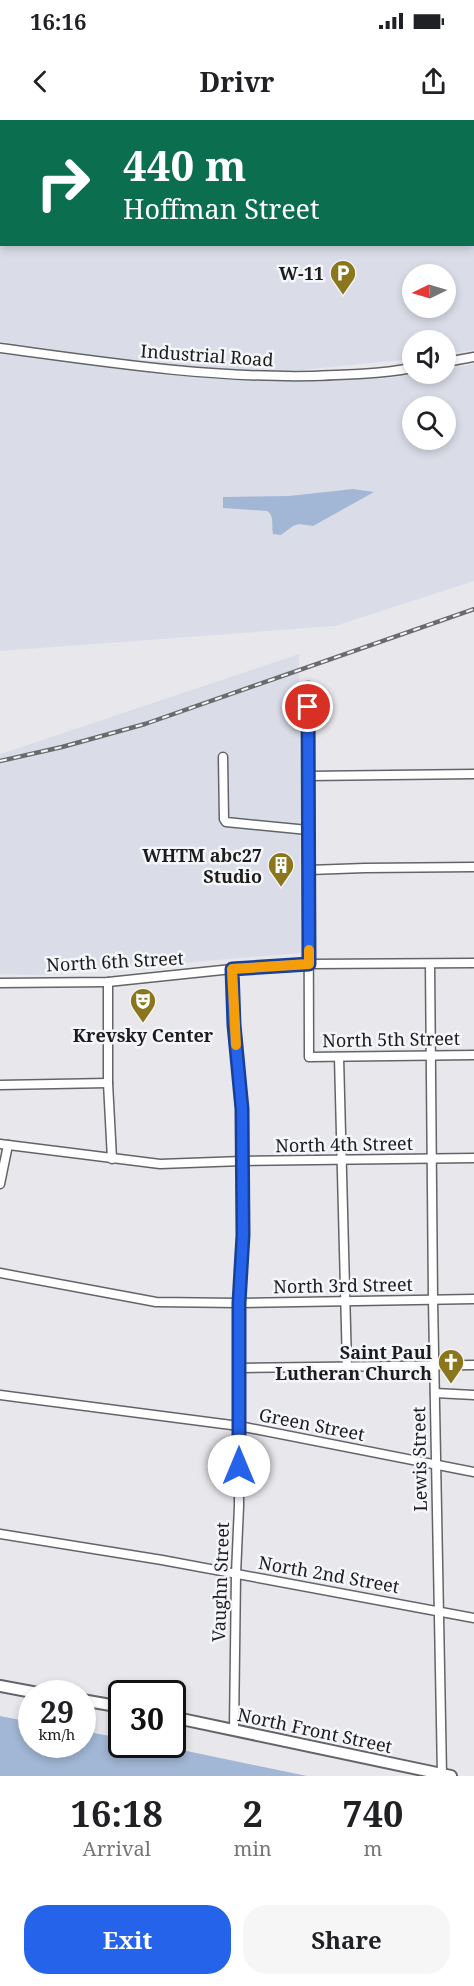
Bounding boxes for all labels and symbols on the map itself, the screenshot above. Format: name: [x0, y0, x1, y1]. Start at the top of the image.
parking icon: W-11: [328, 258, 358, 296]
place label: W-11: [279, 261, 324, 285]
north arrow: [402, 264, 456, 318]
street label: Industrial Road: [140, 338, 274, 372]
pin: [282, 681, 333, 732]
place label: WHTM abc27 Studio: [142, 843, 262, 888]
building icon: WHTM abc27 Studio: [266, 850, 296, 888]
street label: North 6th Street: [46, 945, 184, 977]
theatre icon: Krevsky Center: [128, 986, 158, 1024]
place label: Krevsky Center: [73, 1023, 214, 1047]
street label: North 5th Street: [322, 1026, 460, 1052]
street label: North 4th Street: [275, 1131, 413, 1157]
street label: North 3rd Street: [273, 1272, 413, 1298]
place label: Saint Paul Lutheran Church: [275, 1340, 433, 1385]
church icon: Saint Paul Lutheran Church: [436, 1347, 466, 1385]
street label: Green Street: [257, 1402, 367, 1446]
street label: Lewis Street: [406, 1406, 432, 1512]
position arrow: [207, 1434, 271, 1498]
street label: Vaughn Street: [206, 1521, 234, 1643]
street label: North 2nd Street: [257, 1550, 401, 1598]
speed limit sign: 30: [108, 1680, 186, 1758]
street label: North Front Street: [236, 1702, 394, 1758]

